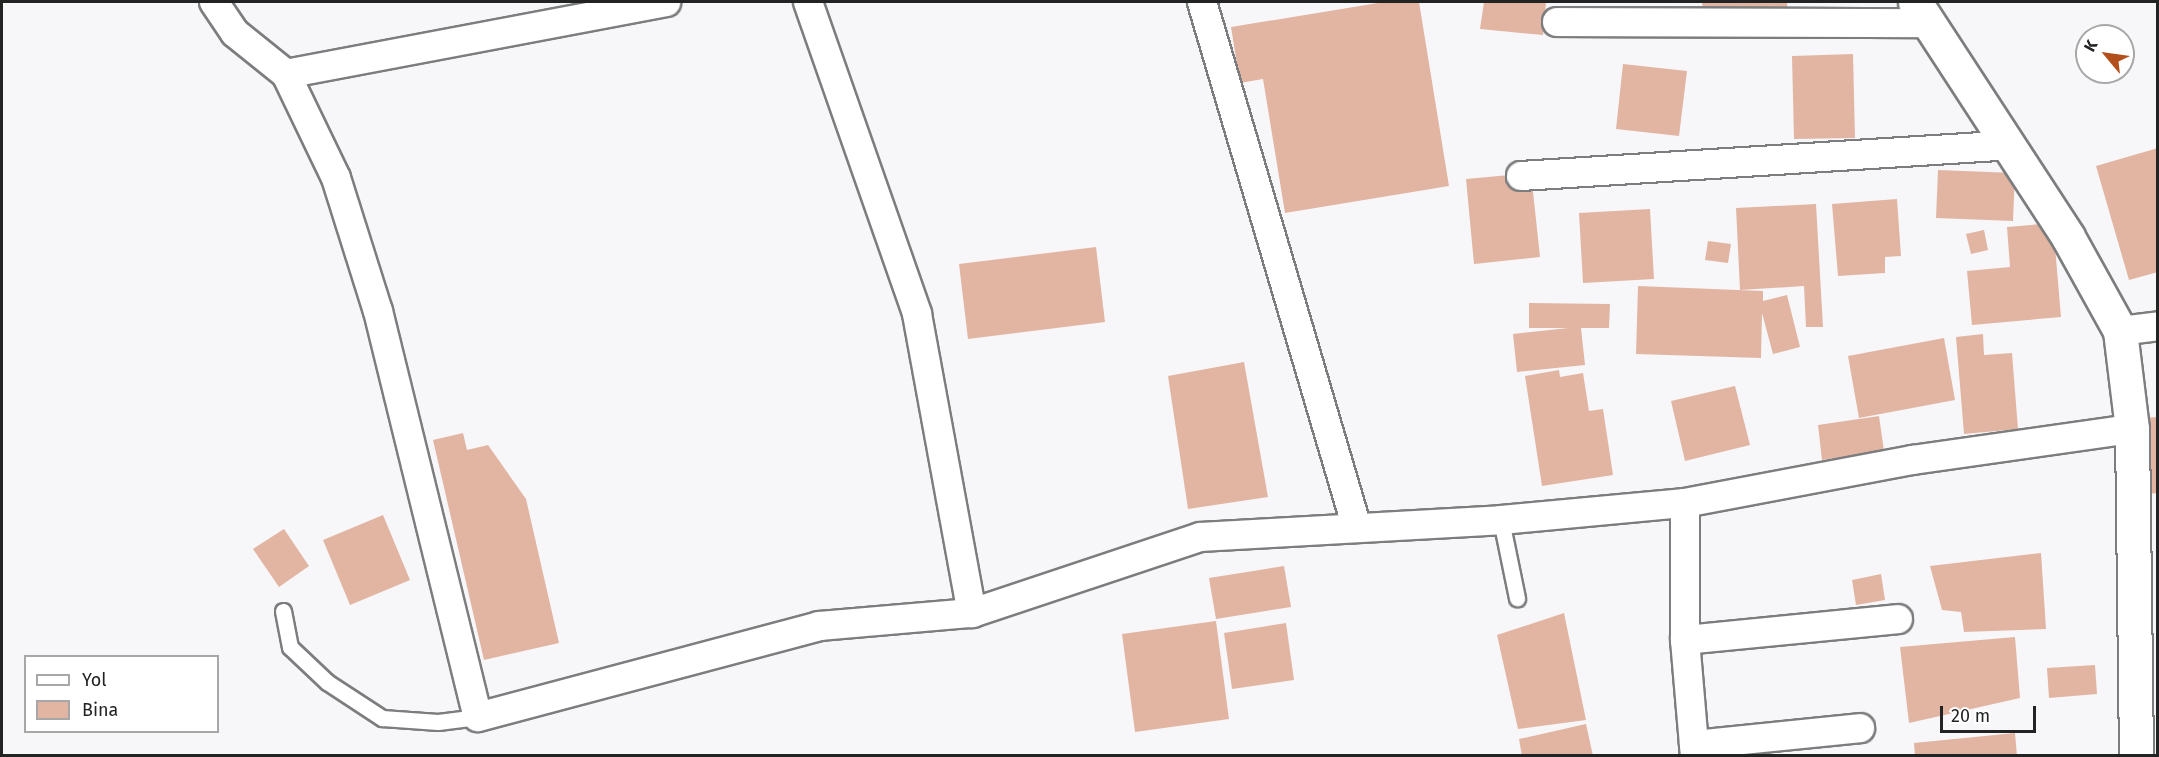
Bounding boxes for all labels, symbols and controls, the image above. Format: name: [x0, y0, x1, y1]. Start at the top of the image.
north arrow: [2075, 24, 2135, 84]
text: K: [2080, 37, 2101, 55]
legend: [24, 655, 219, 733]
text: Yol: [82, 669, 107, 691]
scale bar: [1943, 694, 2039, 732]
text: Bina: [82, 699, 118, 721]
text: 20 m: [1951, 705, 1990, 727]

